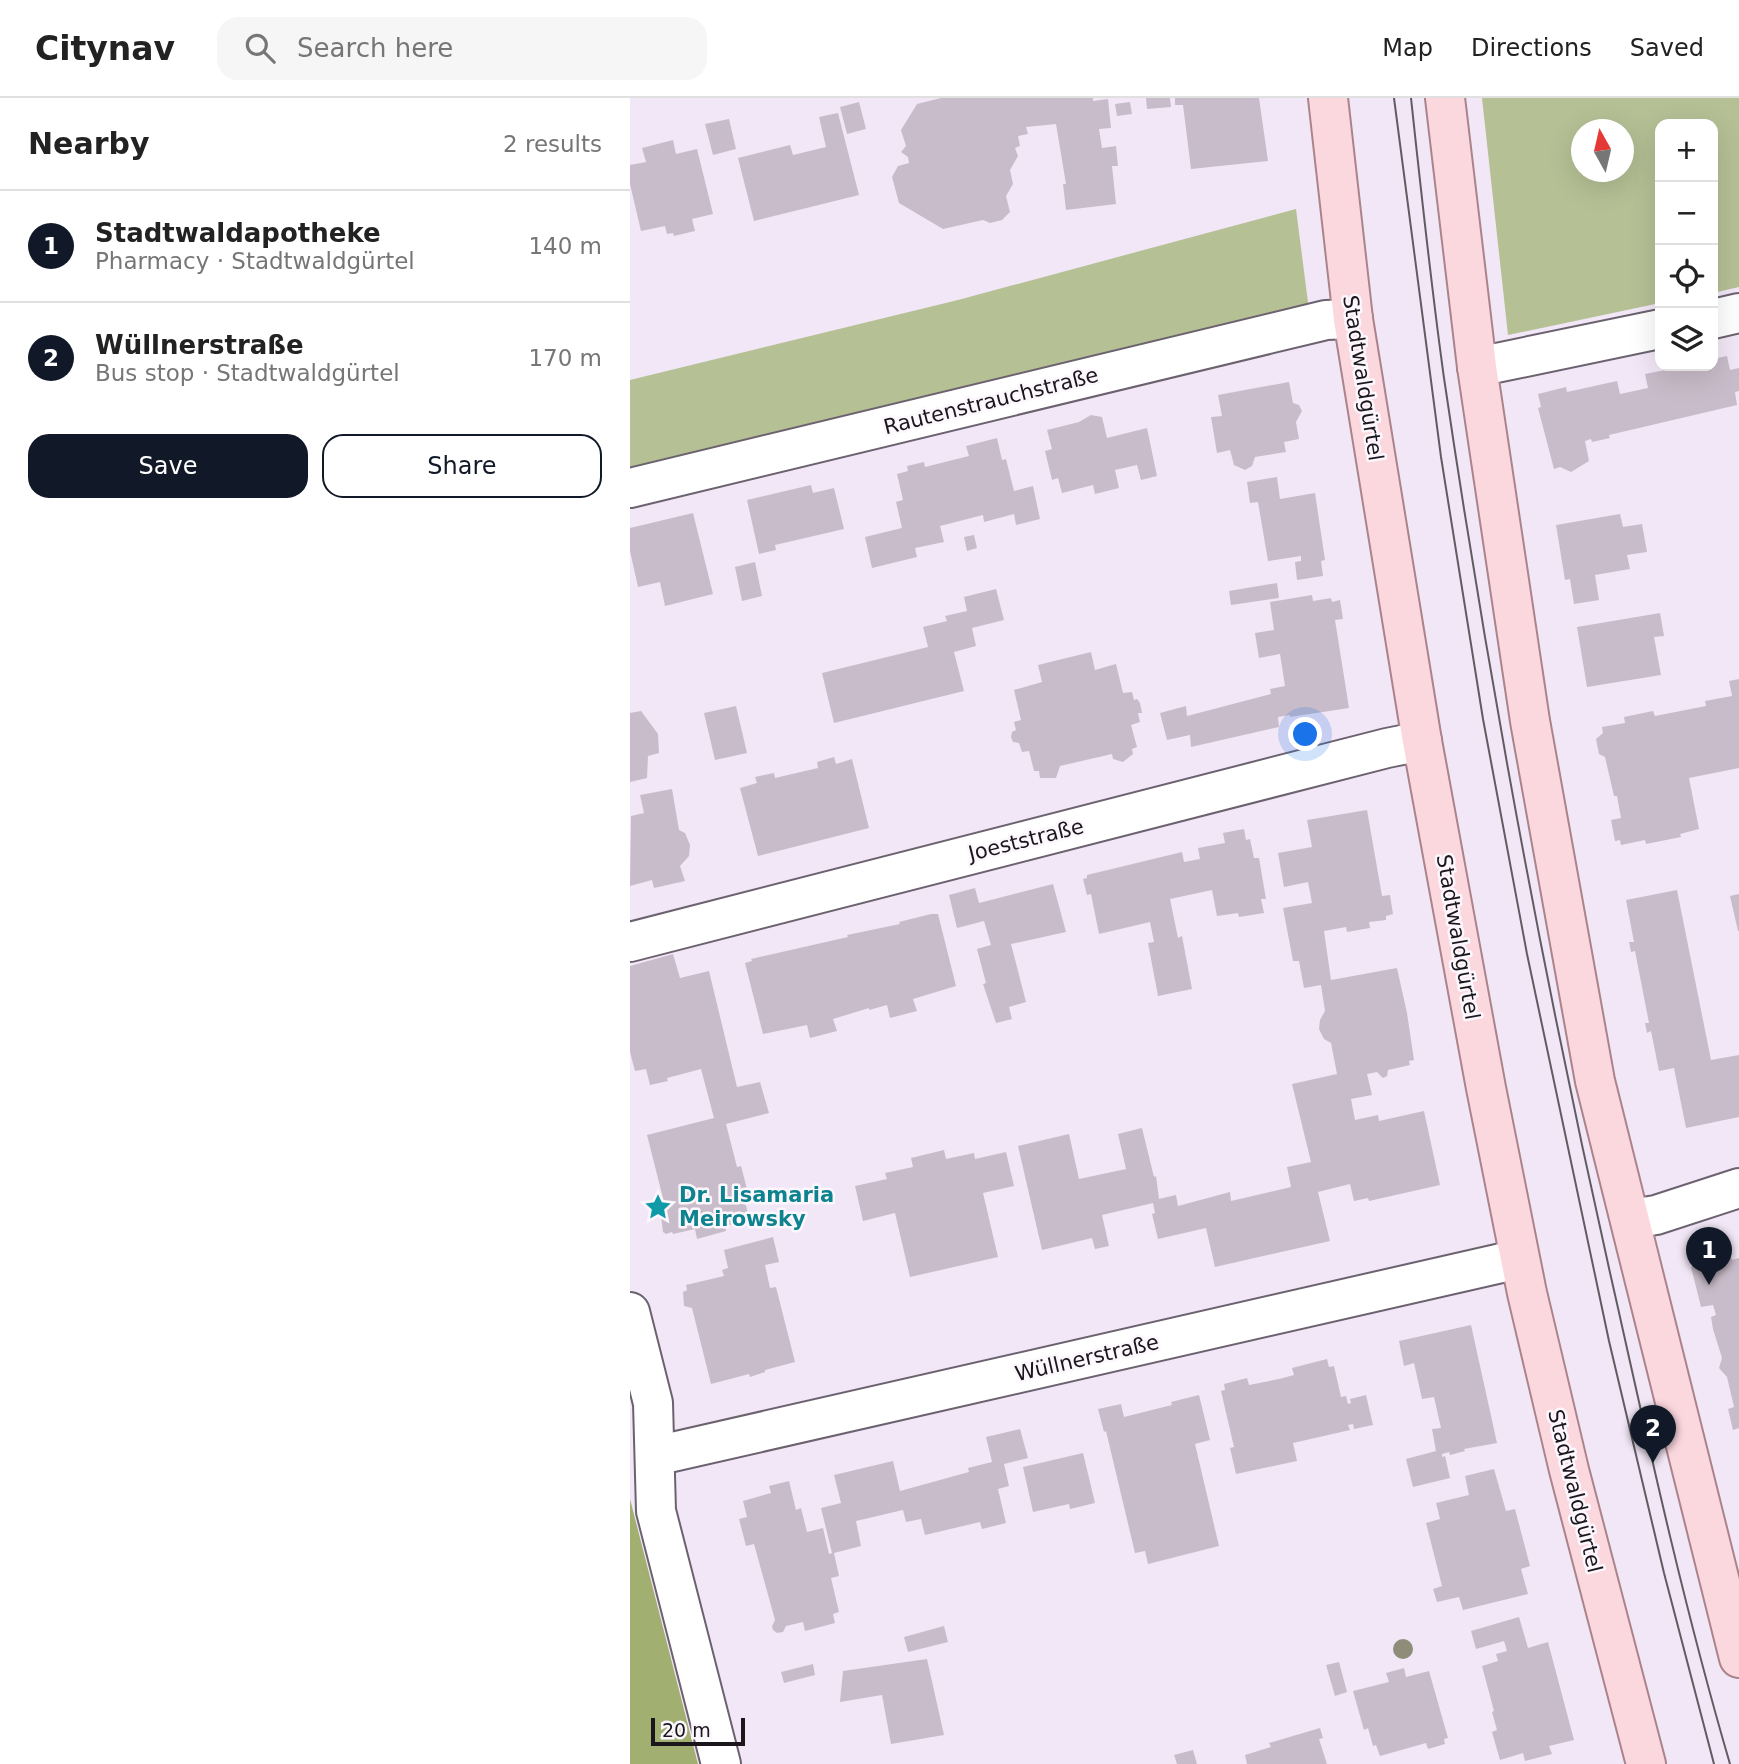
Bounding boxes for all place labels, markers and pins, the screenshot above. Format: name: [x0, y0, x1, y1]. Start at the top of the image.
place label: Dr. Lisamaria Meirowsky: [679, 1183, 834, 1231]
place icon: Dr. Lisamaria Meirowsky: [643, 1192, 673, 1222]
pin: 1: [1686, 1227, 1732, 1285]
pin: 2: [1630, 1405, 1676, 1463]

